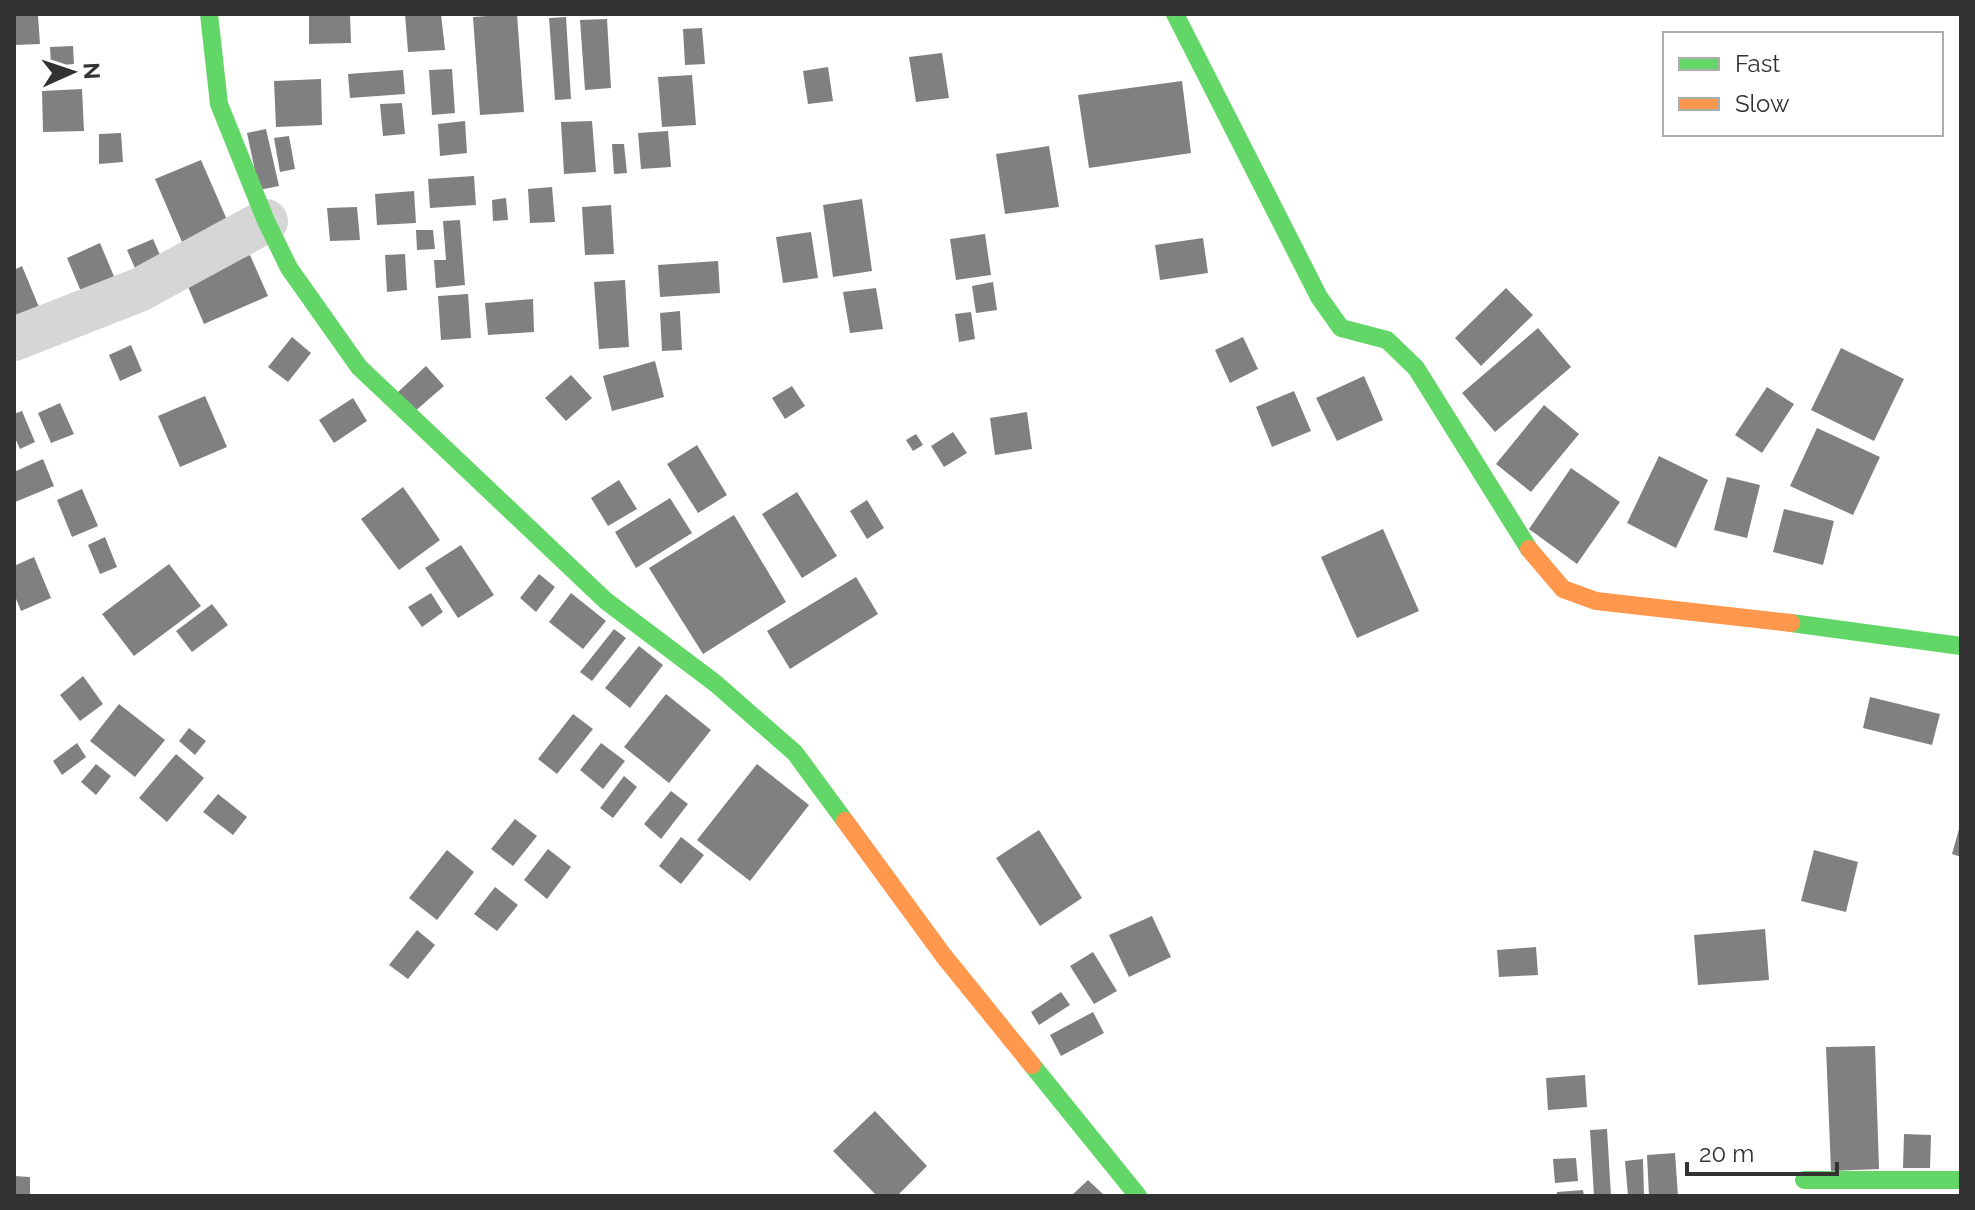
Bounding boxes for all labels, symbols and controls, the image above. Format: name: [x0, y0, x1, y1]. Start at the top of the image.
north arrow: [32, 32, 112, 112]
legend: [1663, 32, 1943, 136]
text: Fast: [1735, 49, 1780, 78]
text: N: [79, 62, 105, 80]
text: Slow: [1735, 89, 1790, 118]
scale bar: [1687, 1126, 1837, 1176]
text: 20 m: [1699, 1139, 1754, 1168]

